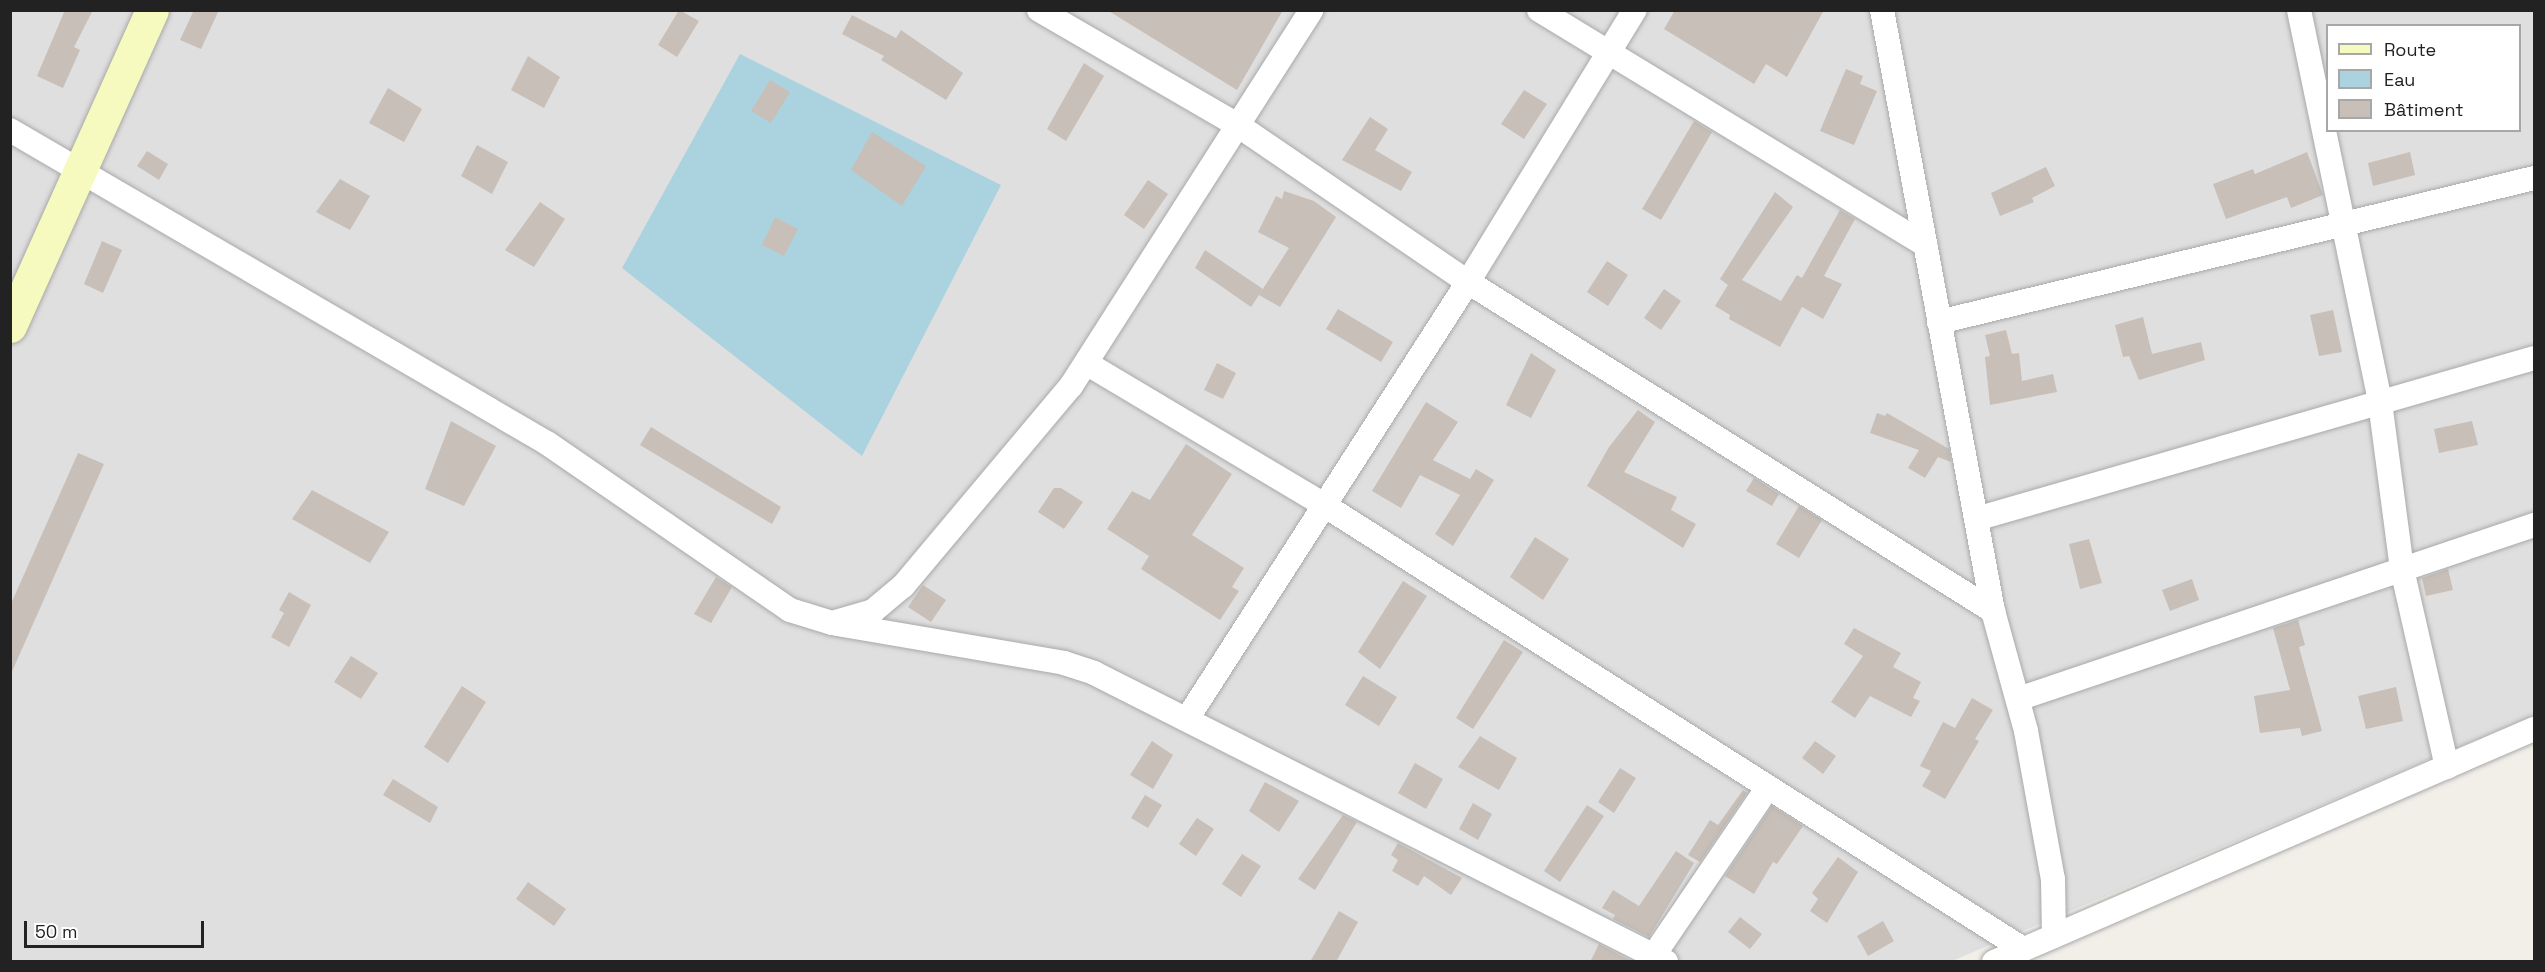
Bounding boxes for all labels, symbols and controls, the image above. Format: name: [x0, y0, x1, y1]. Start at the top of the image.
legend: [2326, 24, 2521, 132]
text: Route: [2384, 38, 2436, 61]
text: Eau: [2384, 68, 2415, 91]
text: Bâtiment: [2384, 98, 2464, 121]
scale bar: [27, 909, 207, 947]
text: 50 m: [35, 920, 77, 943]

